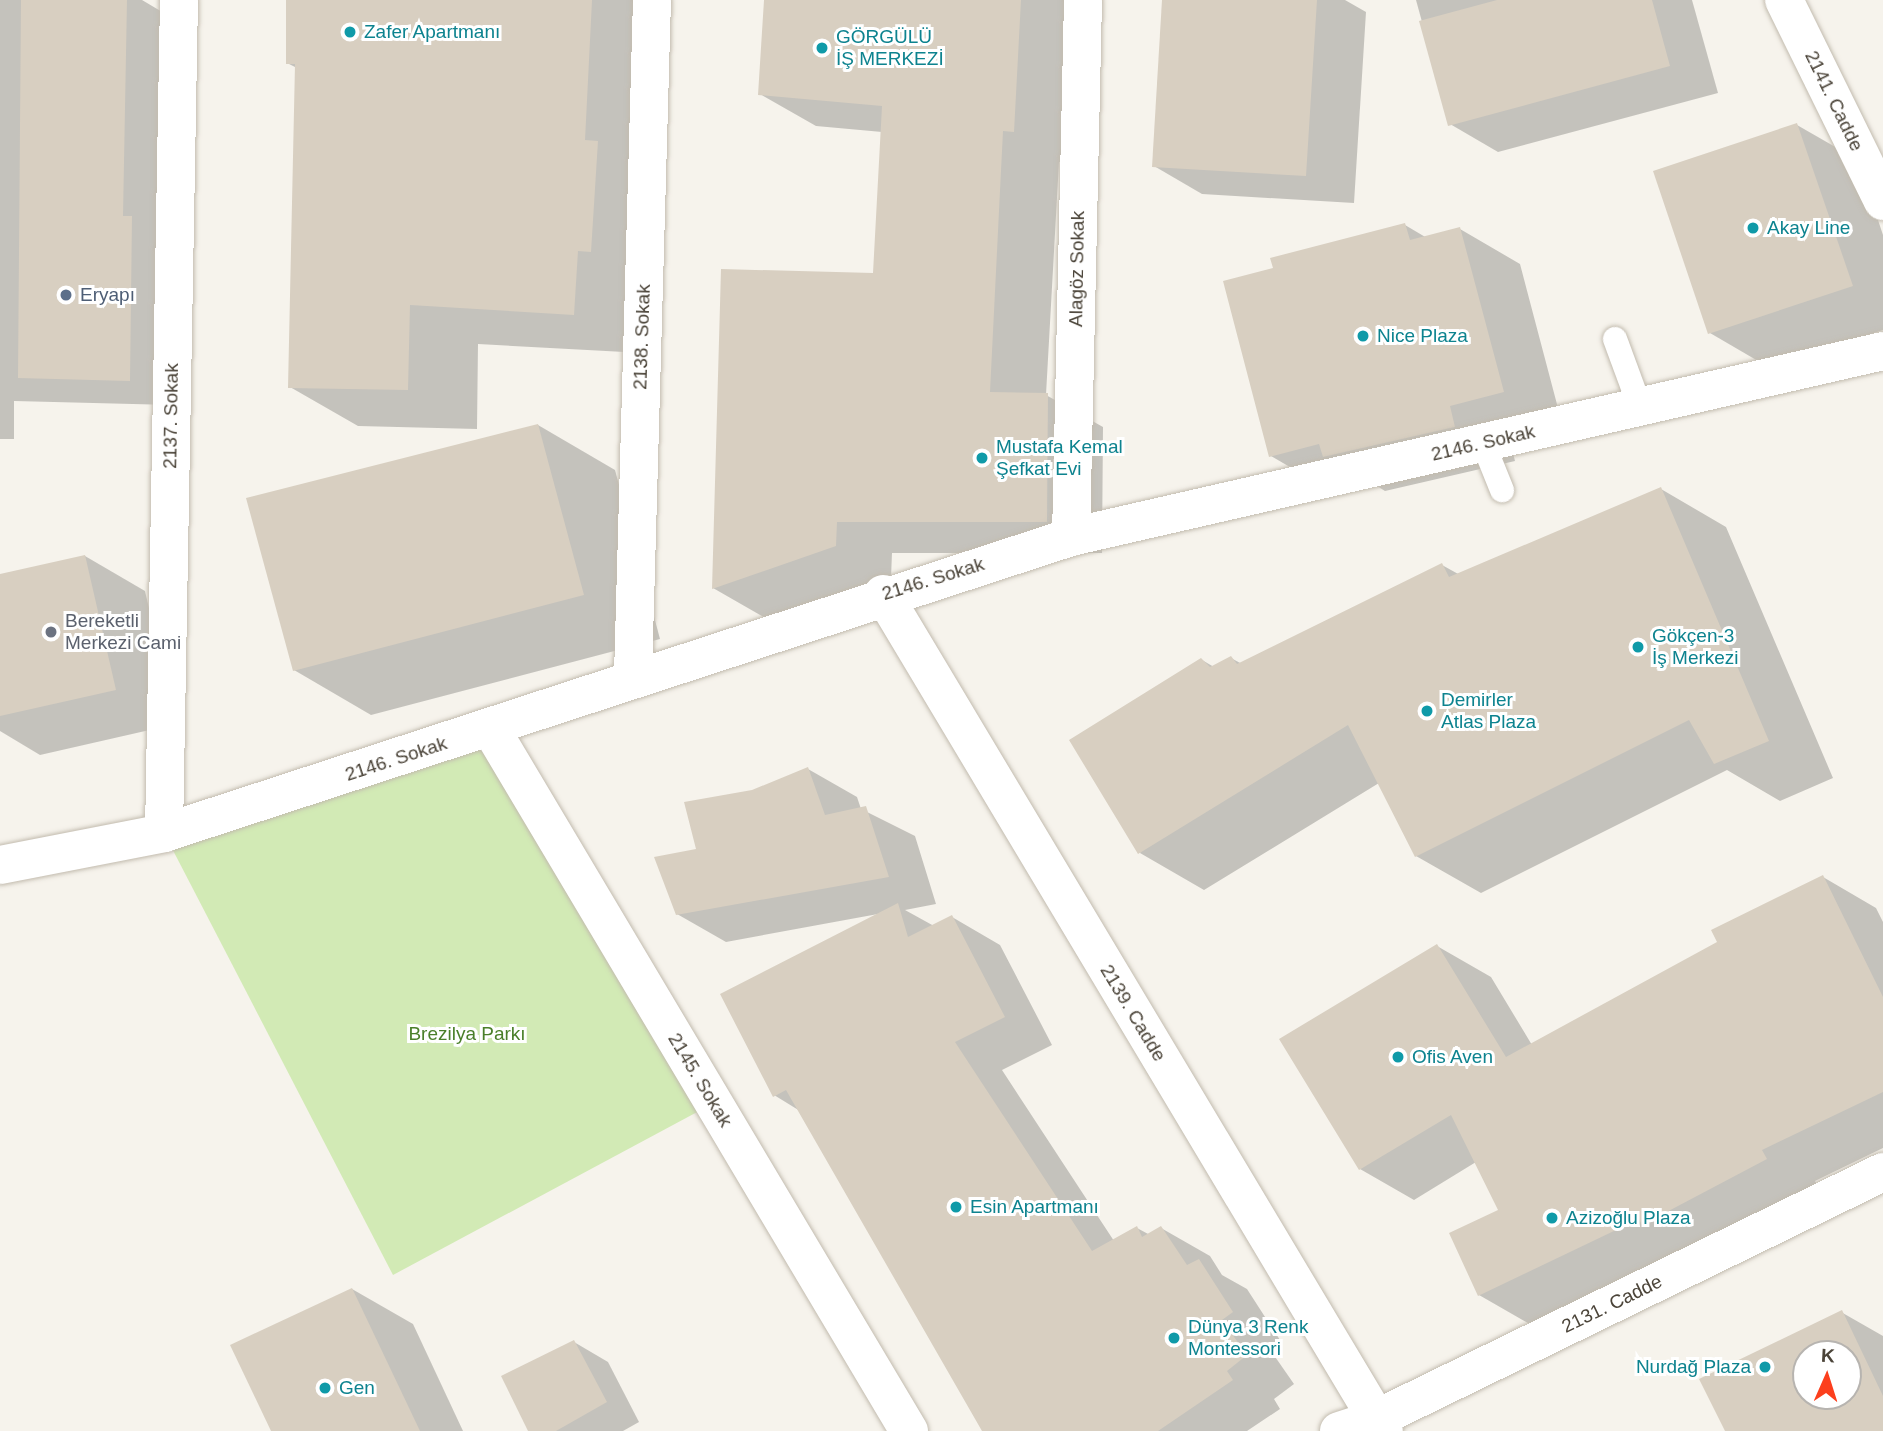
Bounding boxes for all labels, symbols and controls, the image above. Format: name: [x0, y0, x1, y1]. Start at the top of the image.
place label: Zafer Apartmanı: [364, 21, 501, 43]
marker: Zafer Apartmanı: [342, 24, 358, 40]
place label: GÖRGÜLÜ İŞ MERKEZİ: [836, 26, 944, 70]
marker: GÖRGÜLÜ İŞ MERKEZİ: [814, 40, 830, 56]
street label: 2141. Cadde: [1800, 47, 1868, 155]
street label: Alagöz Sokak: [1065, 211, 1089, 327]
place label: Akay Line: [1767, 217, 1850, 239]
marker: Akay Line: [1745, 220, 1761, 236]
place label: Eryapı: [80, 284, 135, 306]
street label: 2138. Sokak: [629, 284, 655, 390]
marker: Eryapı: [58, 287, 74, 303]
place label: Nice Plaza: [1377, 325, 1468, 347]
marker: Nice Plaza: [1355, 328, 1371, 344]
street label: 2137. Sokak: [159, 363, 183, 469]
street label: 2146. Sokak: [1429, 420, 1537, 466]
place label: Mustafa Kemal Şefkat Evi: [996, 436, 1123, 480]
marker: Mustafa Kemal Şefkat Evi: [974, 450, 990, 466]
street label: 2146. Sokak: [879, 553, 987, 605]
place label: Bereketli Merkezi Cami: [65, 610, 181, 654]
marker: Bereketli Merkezi Cami: [43, 624, 59, 640]
place label: Gökçen-3 İş Merkezi: [1652, 625, 1739, 669]
marker: Gökçen-3 İş Merkezi: [1630, 639, 1646, 655]
place label: Demirler Atlas Plaza: [1441, 689, 1536, 733]
marker: Demirler Atlas Plaza: [1419, 703, 1435, 719]
street label: 2146. Sokak: [342, 732, 450, 786]
street label: 2139. Cadde: [1095, 960, 1171, 1066]
park label: Brezilya Parkı: [408, 1023, 526, 1045]
street label: 2145. Sokak: [663, 1029, 737, 1131]
place label: Ofis Aven: [1412, 1046, 1494, 1068]
marker: Ofis Aven: [1390, 1049, 1406, 1065]
place label: Esin Apartmanı: [970, 1196, 1100, 1218]
marker: Esin Apartmanı: [948, 1199, 964, 1215]
place label: Azizoğlu Plaza: [1566, 1207, 1691, 1229]
marker: Azizoğlu Plaza: [1544, 1210, 1560, 1226]
street label: 2131. Cadde: [1558, 1270, 1666, 1338]
place label: Dünya 3 Renk Montessori: [1188, 1316, 1308, 1360]
marker: Dünya 3 Renk Montessori: [1166, 1330, 1182, 1346]
north arrow: [1792, 1340, 1862, 1410]
text: K: [1821, 1345, 1835, 1366]
place label: Nurdağ Plaza: [1636, 1356, 1751, 1378]
marker: Nurdağ Plaza: [1757, 1359, 1773, 1375]
place label: Gen: [339, 1377, 375, 1399]
marker: Gen: [317, 1380, 333, 1396]

